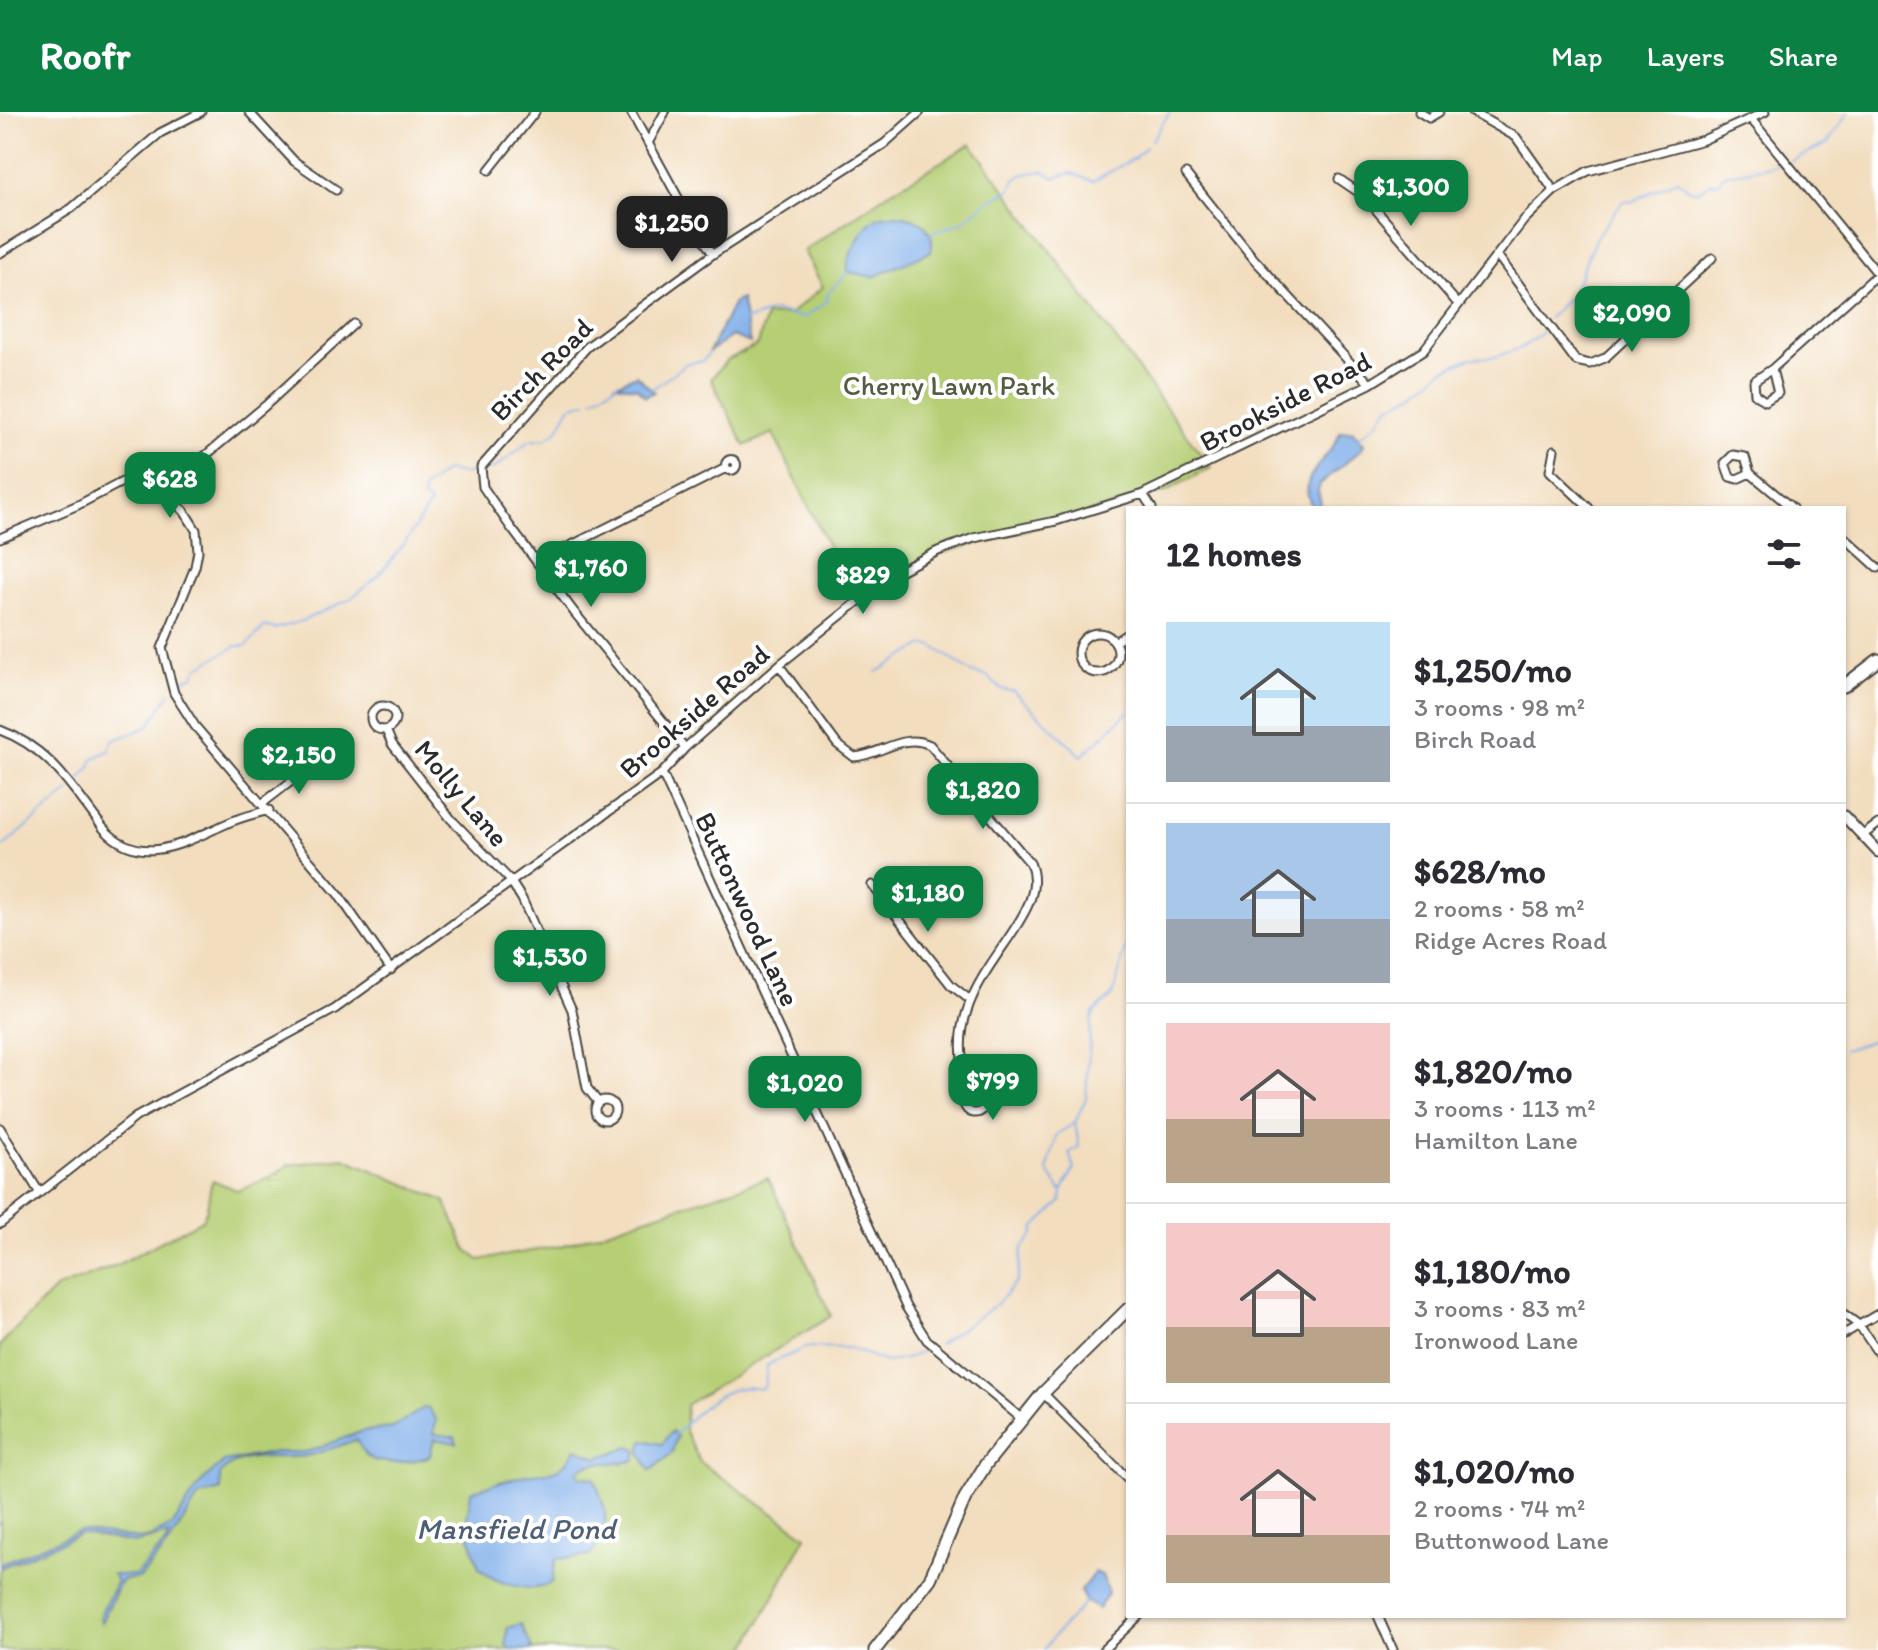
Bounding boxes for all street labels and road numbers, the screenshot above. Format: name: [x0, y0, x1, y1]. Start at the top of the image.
street label: Birch Road: [482, 310, 600, 428]
street label: Brookside Road: [1194, 343, 1376, 459]
street label: Brookside Road: [612, 637, 776, 785]
street label: Molly Lane: [408, 733, 516, 853]
street label: Buttonwood Lane: [688, 807, 808, 1011]

